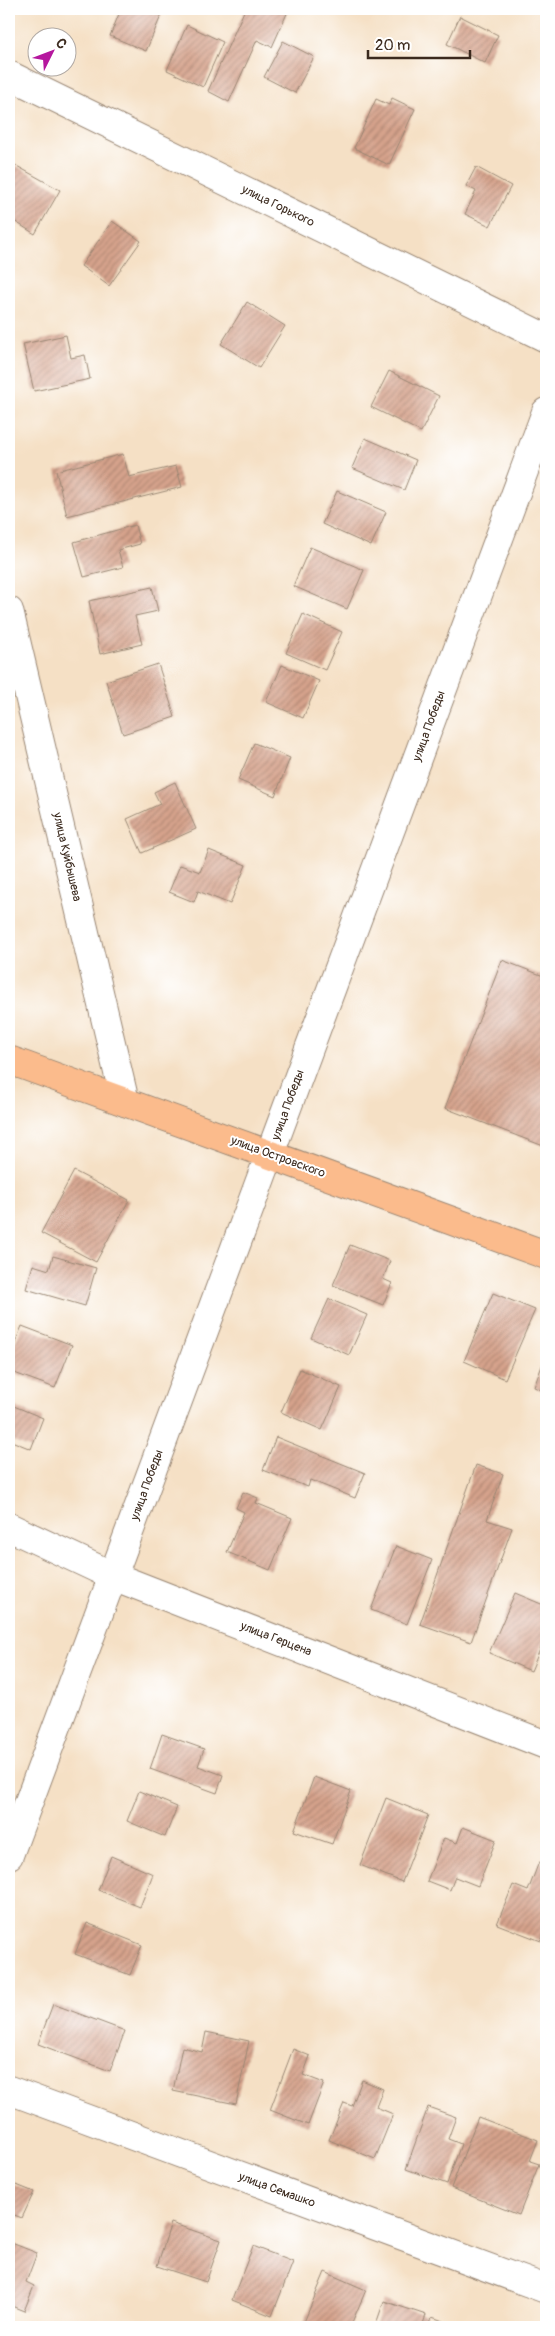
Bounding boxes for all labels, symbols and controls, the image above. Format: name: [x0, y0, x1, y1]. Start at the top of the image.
north arrow: [28, 28, 78, 78]
scale bar: [368, 28, 470, 60]
text: С: [52, 35, 71, 53]
text: 20 m: [375, 36, 410, 55]
street label: улица Горького: [238, 181, 317, 230]
street label: улица Победы: [409, 688, 449, 764]
street label: улица Куйбышева: [49, 810, 85, 903]
street label: улица Победы: [268, 1067, 308, 1143]
street label: улица Островского: [228, 1133, 328, 1181]
street label: улица Победы: [127, 1447, 167, 1523]
street label: улица Герцена: [237, 1618, 314, 1660]
street label: улица Семашко: [236, 2169, 318, 2211]

